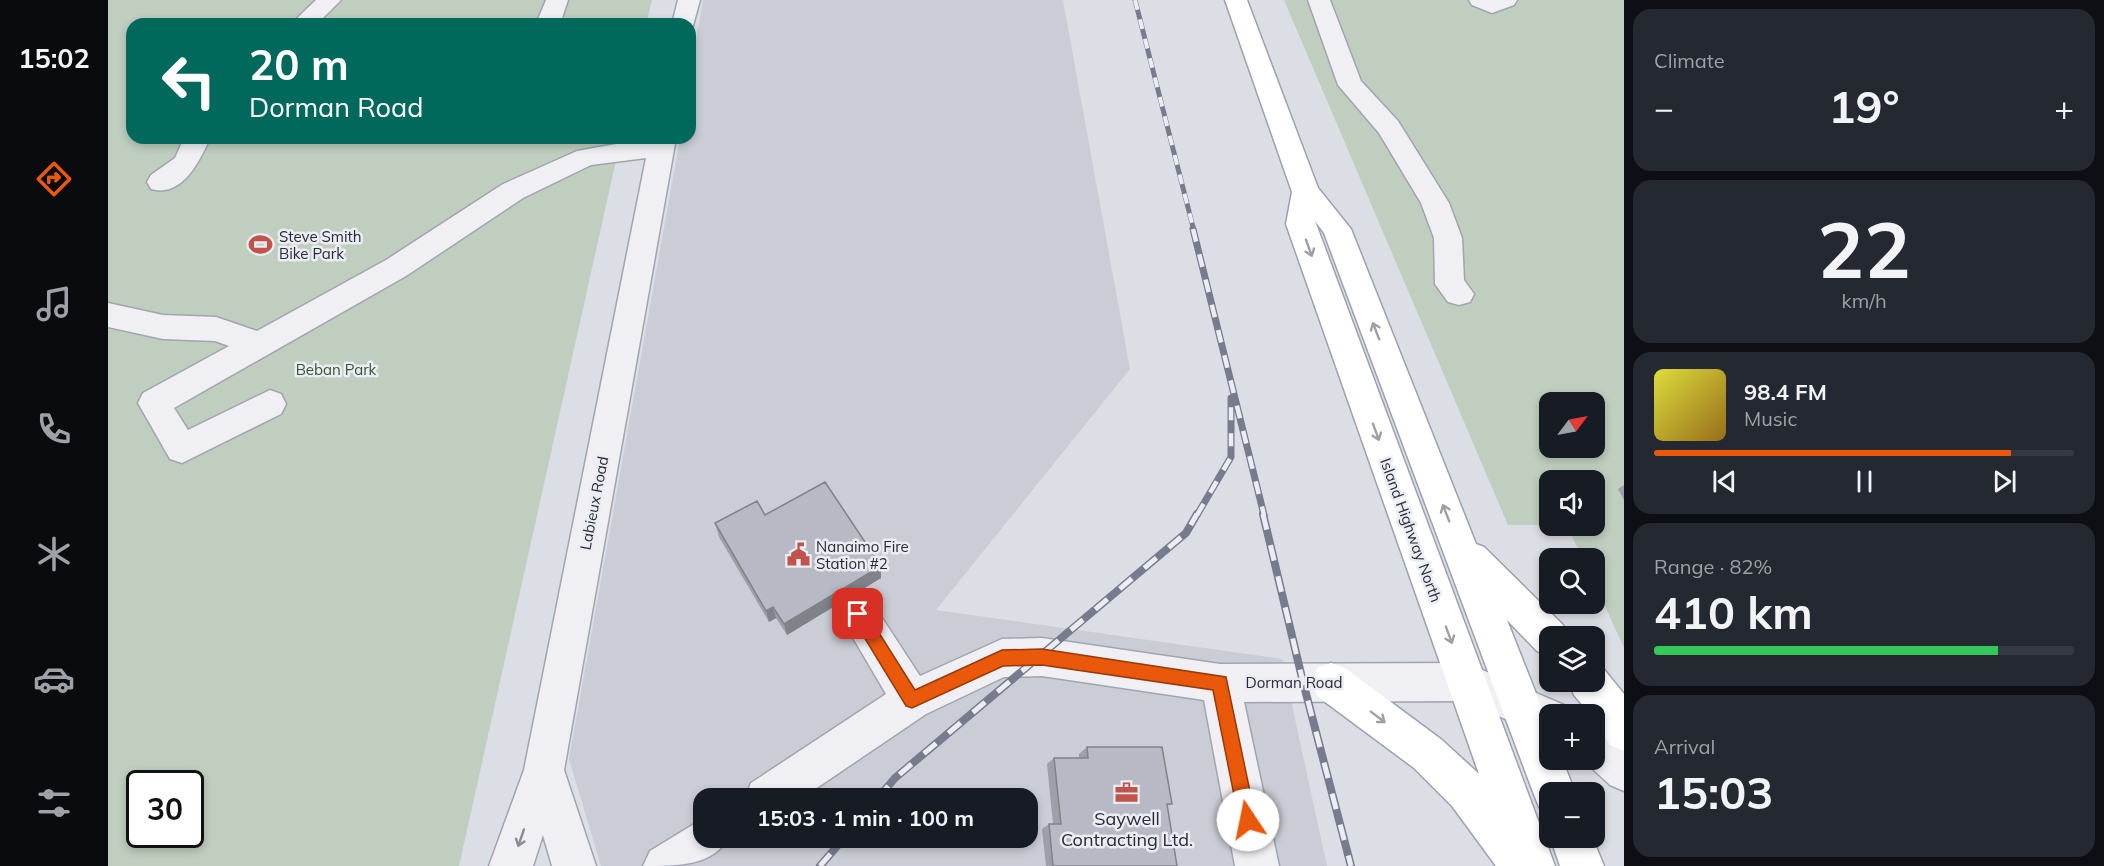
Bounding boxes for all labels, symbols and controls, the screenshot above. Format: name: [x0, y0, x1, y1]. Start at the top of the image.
text: 20 m: [249, 38, 349, 91]
text: 15:02: [18, 41, 90, 75]
icon: left: [150, 42, 228, 120]
text: Climate: [1654, 48, 1725, 73]
text: 19°: [1828, 78, 1900, 134]
text: −: [1654, 87, 1674, 128]
text: +: [2054, 87, 2074, 128]
text: Dorman Road: [249, 90, 423, 124]
icon: directions: [33, 158, 75, 200]
text: 22: [1817, 200, 1911, 298]
place label: Steve Smith Bike Park: [279, 227, 362, 263]
sports icon: Steve Smith Bike Park: [248, 232, 274, 258]
one-way arrow: [1305, 239, 1316, 257]
icon: music: [33, 283, 75, 325]
text: km/h: [1841, 288, 1887, 313]
one-way arrow: [1370, 322, 1381, 341]
park label: Beban Park: [296, 360, 377, 379]
text: 98.4 FM: [1744, 378, 1827, 406]
north arrow: [1539, 392, 1605, 458]
map controls: [1539, 392, 1605, 848]
text: Music: [1744, 406, 1797, 431]
icon: phone: [33, 408, 75, 450]
one-way arrow: [1371, 422, 1382, 441]
street label: Labieux Road: [576, 454, 612, 552]
street label: Island Highway North: [1376, 455, 1446, 605]
icon: previous: [1708, 465, 1741, 498]
icon: pause: [1848, 465, 1881, 498]
icon: next: [1988, 465, 2021, 498]
button: sound: [1539, 470, 1605, 536]
one-way arrow: [1440, 504, 1451, 523]
icon: climate: [33, 533, 75, 575]
place label: Nanaimo Fire Station #2: [816, 537, 909, 573]
public building icon: Nanaimo Fire Station #2: [785, 542, 811, 568]
button: search: [1539, 548, 1605, 614]
text: Range · 82%: [1654, 554, 1772, 579]
text: 410 km: [1654, 584, 1813, 640]
pin: [832, 588, 883, 639]
icon: arrive: [841, 597, 874, 630]
one-way arrow: [1445, 625, 1456, 644]
button: layers: [1539, 626, 1605, 692]
icon: car: [33, 658, 75, 700]
street label: Dorman Road: [1246, 673, 1342, 692]
button: +: [1539, 704, 1605, 770]
one-way arrow: [1369, 711, 1385, 723]
text: Arrival: [1654, 734, 1715, 759]
text: 15:03: [1654, 764, 1773, 820]
speed limit sign: 30: [126, 770, 204, 848]
office icon: Saywell Contracting Ltd.: [1114, 779, 1140, 805]
icon: filters: [33, 782, 75, 824]
button: −: [1539, 782, 1605, 848]
position arrow: [1216, 788, 1280, 852]
text: 15:03 · 1 min · 100 m: [757, 804, 974, 832]
place label: Saywell Contracting Ltd.: [1061, 807, 1193, 851]
one-way arrow: [514, 828, 525, 847]

